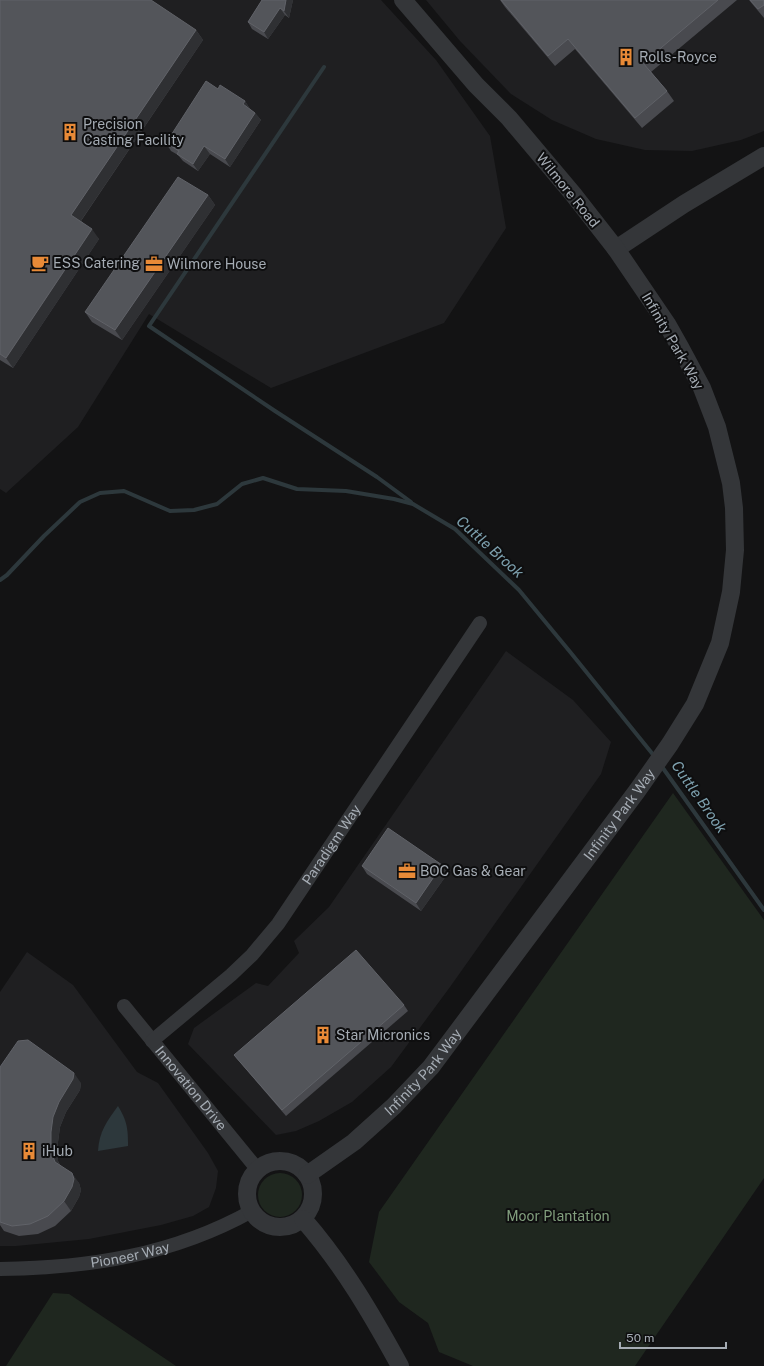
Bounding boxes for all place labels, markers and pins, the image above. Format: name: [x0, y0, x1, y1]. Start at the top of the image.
building icon: Rolls-Royce: [616, 47, 636, 67]
place label: Rolls-Royce: [639, 49, 717, 65]
place label: Precision Casting Facility: [83, 116, 184, 148]
building icon: Precision Casting Facility: [60, 122, 80, 142]
cafe icon: ESS Catering: [30, 253, 50, 273]
office icon: Wilmore House: [144, 254, 164, 274]
place label: ESS Catering: [53, 255, 140, 271]
place label: Wilmore House: [167, 256, 266, 272]
office icon: BOC Gas & Gear: [397, 861, 417, 881]
place label: BOC Gas & Gear: [420, 863, 526, 879]
building icon: Star Micronics: [313, 1025, 333, 1045]
place label: Star Micronics: [336, 1027, 430, 1043]
building icon: iHub: [19, 1141, 39, 1161]
place label: iHub: [42, 1143, 73, 1159]

